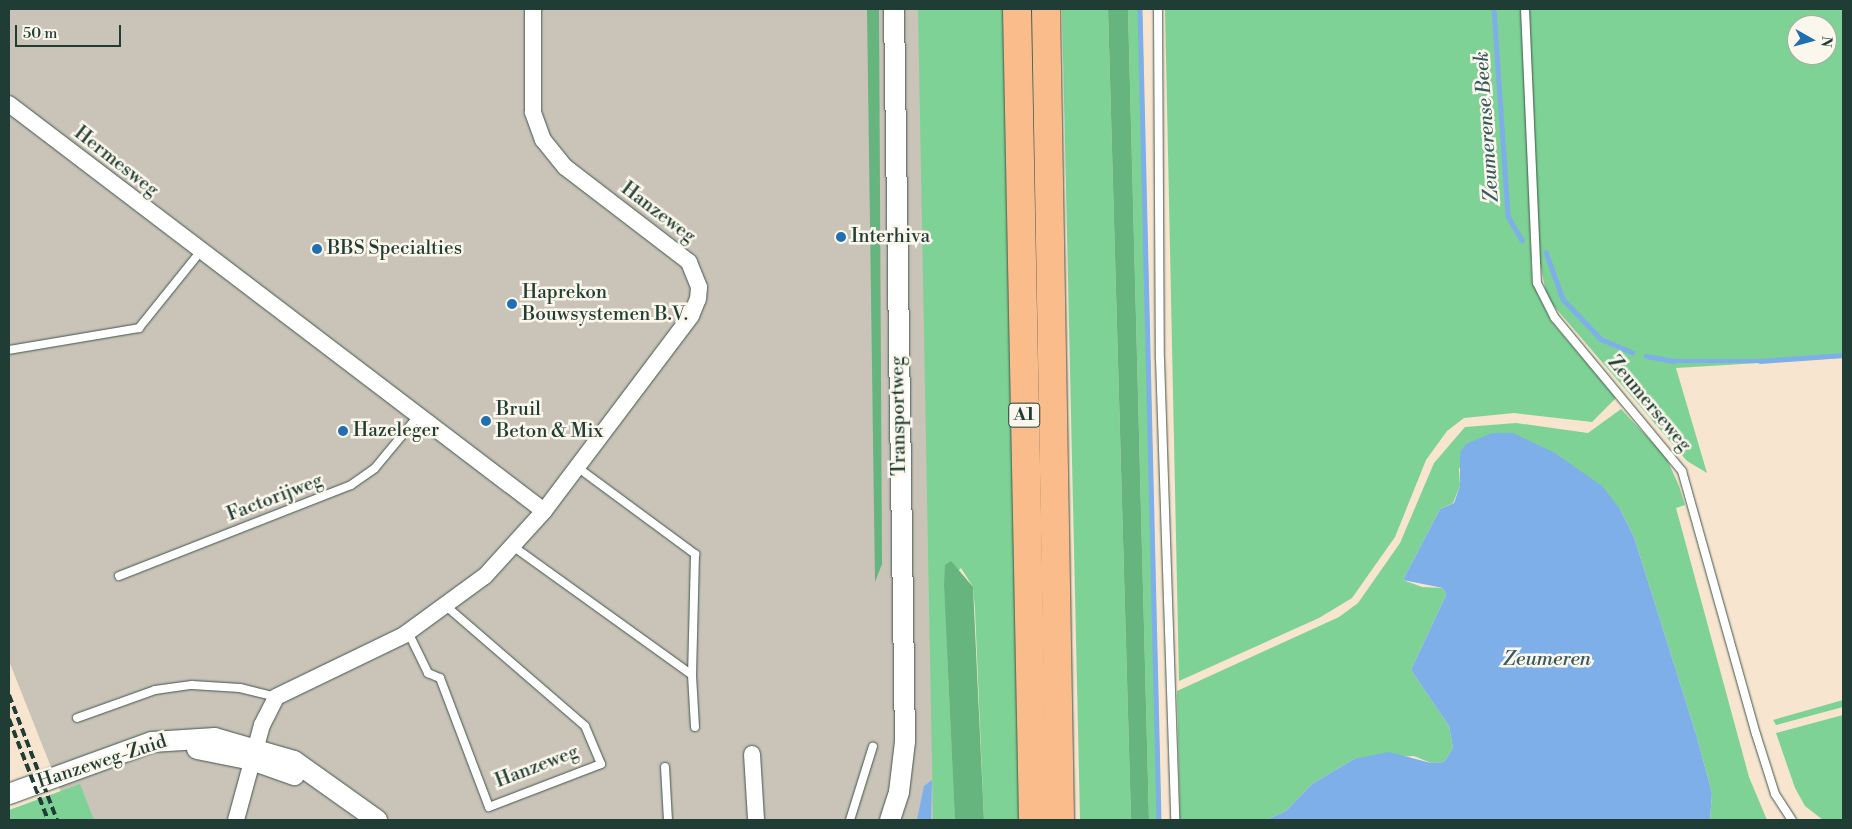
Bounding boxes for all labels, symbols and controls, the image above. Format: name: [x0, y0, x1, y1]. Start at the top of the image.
scale bar: [18, 15, 124, 47]
north arrow: [1787, 15, 1837, 65]
text: 50 m: [23, 24, 57, 43]
text: N: [1816, 35, 1836, 48]
water label: Zeumerense Beek: [1470, 51, 1504, 203]
street label: Hermesweg: [69, 122, 163, 202]
street label: Hanzeweg: [616, 178, 700, 248]
place label: Interhiva: [851, 226, 930, 248]
marker: Interhiva: [835, 231, 847, 243]
place label: BBS Specialties: [327, 238, 462, 260]
marker: BBS Specialties: [311, 243, 323, 255]
place label: Haprekon Bouwsystemen B.V.: [522, 282, 688, 326]
marker: Haprekon Bouwsystemen B.V.: [506, 298, 518, 310]
street label: Zeumerseweg: [1602, 352, 1696, 456]
street label: Transportweg: [887, 356, 911, 476]
place label: Bruil Beton & Mix: [496, 399, 603, 443]
road number: A1: [1008, 400, 1040, 430]
marker: Bruil Beton & Mix: [480, 415, 492, 427]
place label: Hazeleger: [353, 420, 439, 442]
marker: Hazeleger: [337, 425, 349, 437]
street label: Factorijweg: [224, 469, 326, 527]
water label: Zeumeren: [1503, 647, 1591, 671]
street label: Hanzeweg-Zuid: [34, 730, 170, 794]
street label: Hanzeweg: [492, 741, 582, 793]

